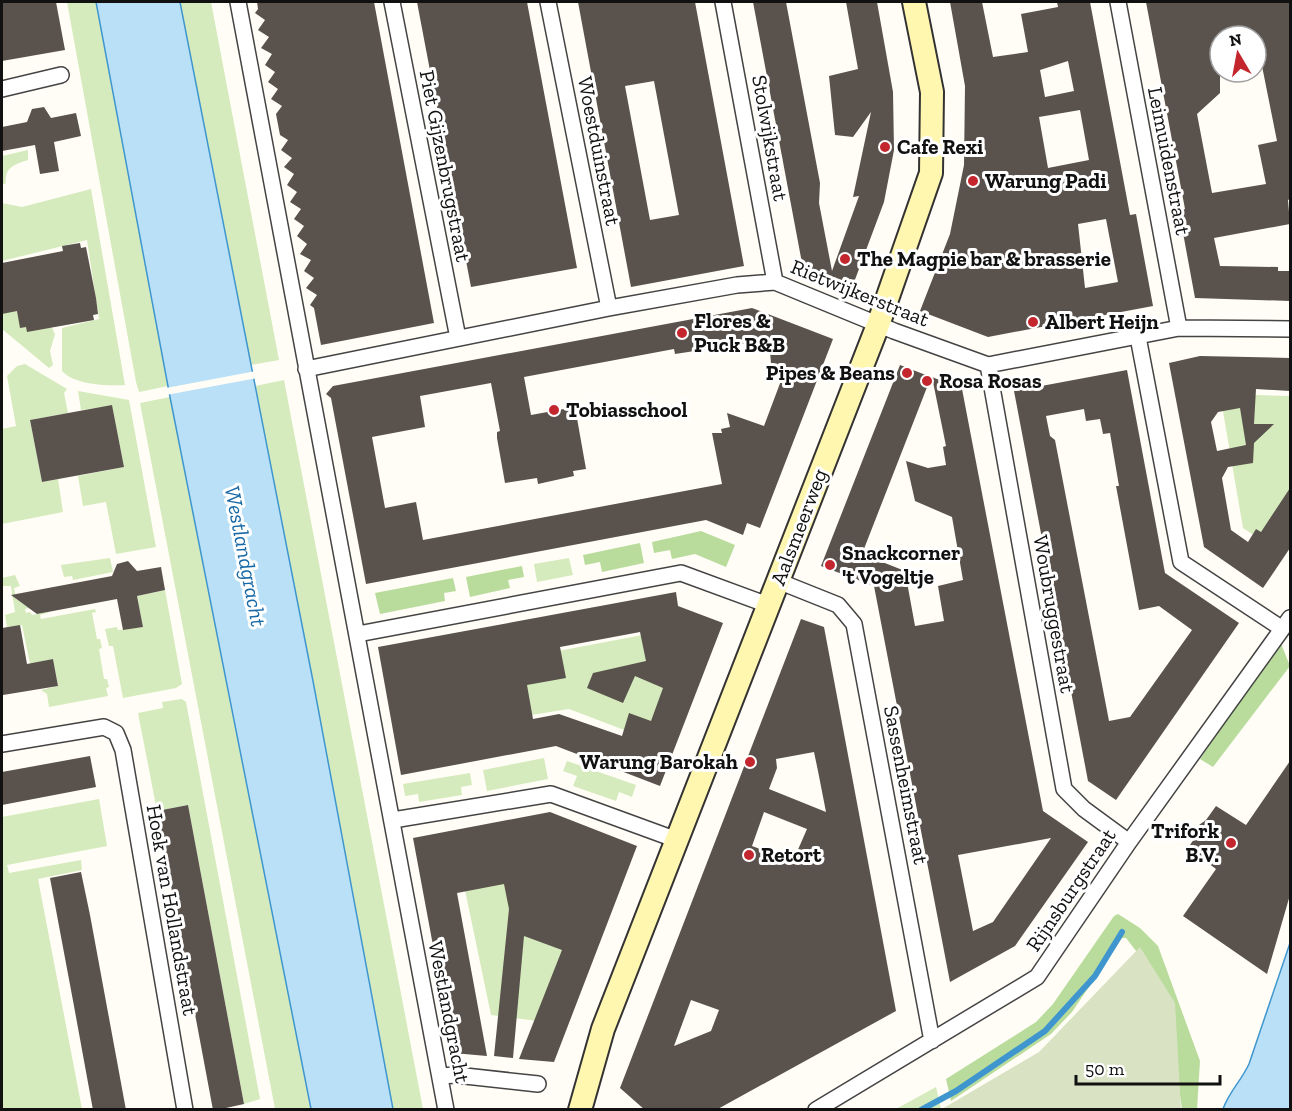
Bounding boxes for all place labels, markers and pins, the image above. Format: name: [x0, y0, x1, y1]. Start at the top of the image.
place label: Cafe Rexi: [897, 134, 983, 159]
marker: Cafe Rexi: [878, 140, 892, 154]
place label: Warung Padi: [985, 168, 1106, 193]
marker: Warung Padi: [966, 174, 980, 188]
place label: The Magpie bar & brasserie: [857, 246, 1111, 271]
marker: The Magpie bar & brasserie: [838, 252, 852, 266]
place label: Flores & Puck B&B: [694, 308, 785, 357]
place label: Albert Heijn: [1045, 309, 1159, 334]
marker: Albert Heijn: [1026, 315, 1040, 329]
marker: Flores & Puck B&B: [675, 326, 689, 340]
place label: Pipes & Beans: [766, 360, 895, 385]
marker: Pipes & Beans: [900, 366, 914, 380]
place label: Rosa Rosas: [939, 368, 1042, 393]
marker: Rosa Rosas: [920, 374, 934, 388]
place label: Tobiasschool: [566, 397, 688, 422]
marker: Tobiasschool: [547, 403, 561, 417]
place label: Snackcorner 't Vogeltje: [842, 540, 960, 589]
marker: Snackcorner 't Vogeltje: [823, 558, 837, 572]
place label: Warung Barokah: [580, 749, 738, 774]
marker: Warung Barokah: [743, 755, 757, 769]
place label: Trifork B.V.: [1151, 818, 1219, 867]
marker: Trifork B.V.: [1224, 836, 1238, 850]
place label: Retort: [761, 842, 822, 867]
marker: Retort: [742, 848, 756, 862]

